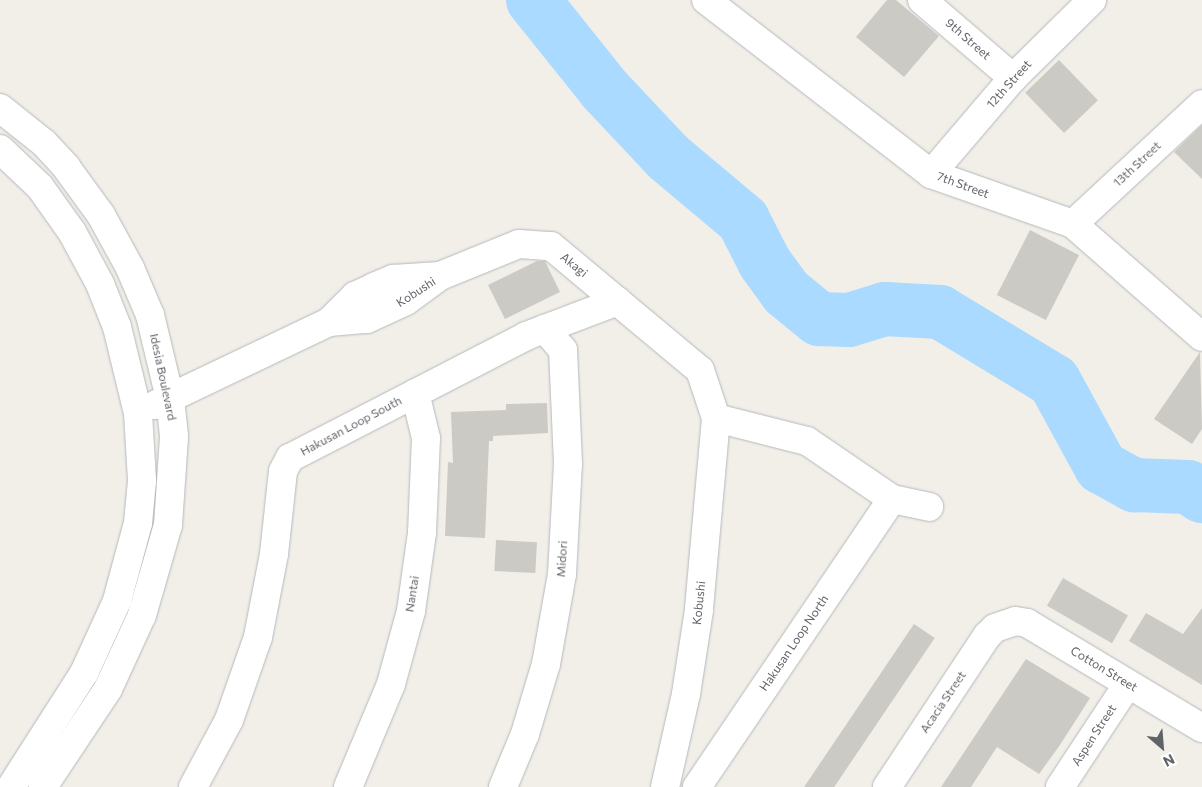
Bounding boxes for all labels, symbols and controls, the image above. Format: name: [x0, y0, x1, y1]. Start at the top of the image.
street label: 9th Street: [942, 15, 994, 63]
street label: 12th Street: [984, 57, 1034, 111]
street label: 13th Street: [1110, 138, 1164, 190]
street label: 7th Street: [935, 169, 991, 201]
street label: Akagi: [558, 250, 590, 280]
street label: Kobushi: [394, 274, 438, 310]
street label: Idesia Boulevard: [147, 332, 179, 422]
street label: Hakusan Loop South: [298, 393, 404, 459]
street label: Midori: [554, 540, 570, 578]
street label: Nantai: [402, 575, 422, 613]
street label: Kobushi: [690, 580, 708, 626]
street label: Hakusan Loop North: [756, 592, 832, 694]
street label: Cotton Street: [1068, 643, 1140, 695]
street label: Acacia Street: [917, 668, 969, 736]
street label: Aspen Street: [1069, 702, 1119, 768]
north arrow: [1137, 722, 1187, 772]
text: N: [1161, 751, 1178, 771]

